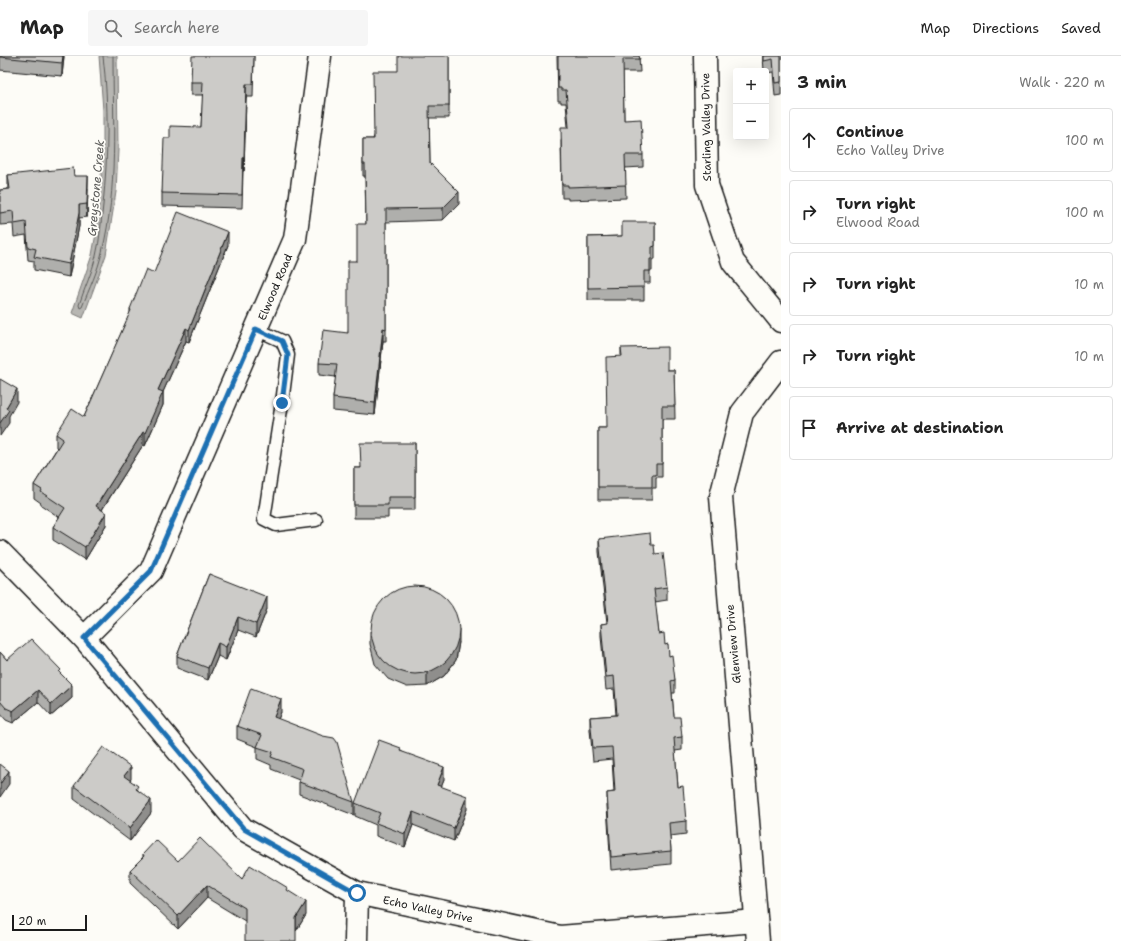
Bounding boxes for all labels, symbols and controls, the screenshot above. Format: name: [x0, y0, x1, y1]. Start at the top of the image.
search box: [88, 10, 368, 46]
text: Map: [20, 15, 64, 40]
icon: search: [102, 17, 124, 39]
text: Search here: [134, 18, 220, 38]
text: Map: [921, 19, 951, 37]
text: Directions: [973, 19, 1039, 37]
text: Saved: [1061, 19, 1101, 37]
map controls: [733, 68, 769, 140]
button: +: [733, 68, 769, 104]
text: 3 min: [797, 71, 847, 93]
street label: Starling Valley Drive: [698, 73, 715, 181]
text: Walk · 220 m: [1019, 74, 1105, 91]
button: −: [733, 104, 769, 140]
text: Continue: [836, 122, 904, 142]
icon: ahead: [798, 129, 820, 151]
text: 100 m: [1065, 132, 1104, 149]
water label: Greystone Creek: [84, 139, 108, 237]
text: Echo Valley Drive: [836, 142, 945, 159]
text: Turn right: [836, 194, 916, 214]
icon: right: [798, 201, 820, 223]
text: 100 m: [1065, 204, 1104, 221]
text: Elwood Road: [836, 214, 920, 231]
street label: Elwood Road: [255, 252, 296, 323]
icon: right: [798, 273, 820, 295]
text: Turn right: [836, 274, 916, 294]
text: 10 m: [1074, 276, 1104, 293]
icon: right: [798, 345, 820, 367]
text: Turn right: [836, 346, 916, 366]
text: 10 m: [1074, 348, 1104, 365]
route end: [273, 394, 291, 412]
icon: arrive: [798, 417, 820, 439]
text: Arrive at destination: [836, 418, 1004, 438]
street label: Glenview Drive: [723, 604, 744, 684]
route start: [348, 884, 366, 902]
street label: Echo Valley Drive: [381, 893, 474, 926]
scale bar: [12, 913, 87, 932]
text: 20 m: [18, 914, 46, 929]

